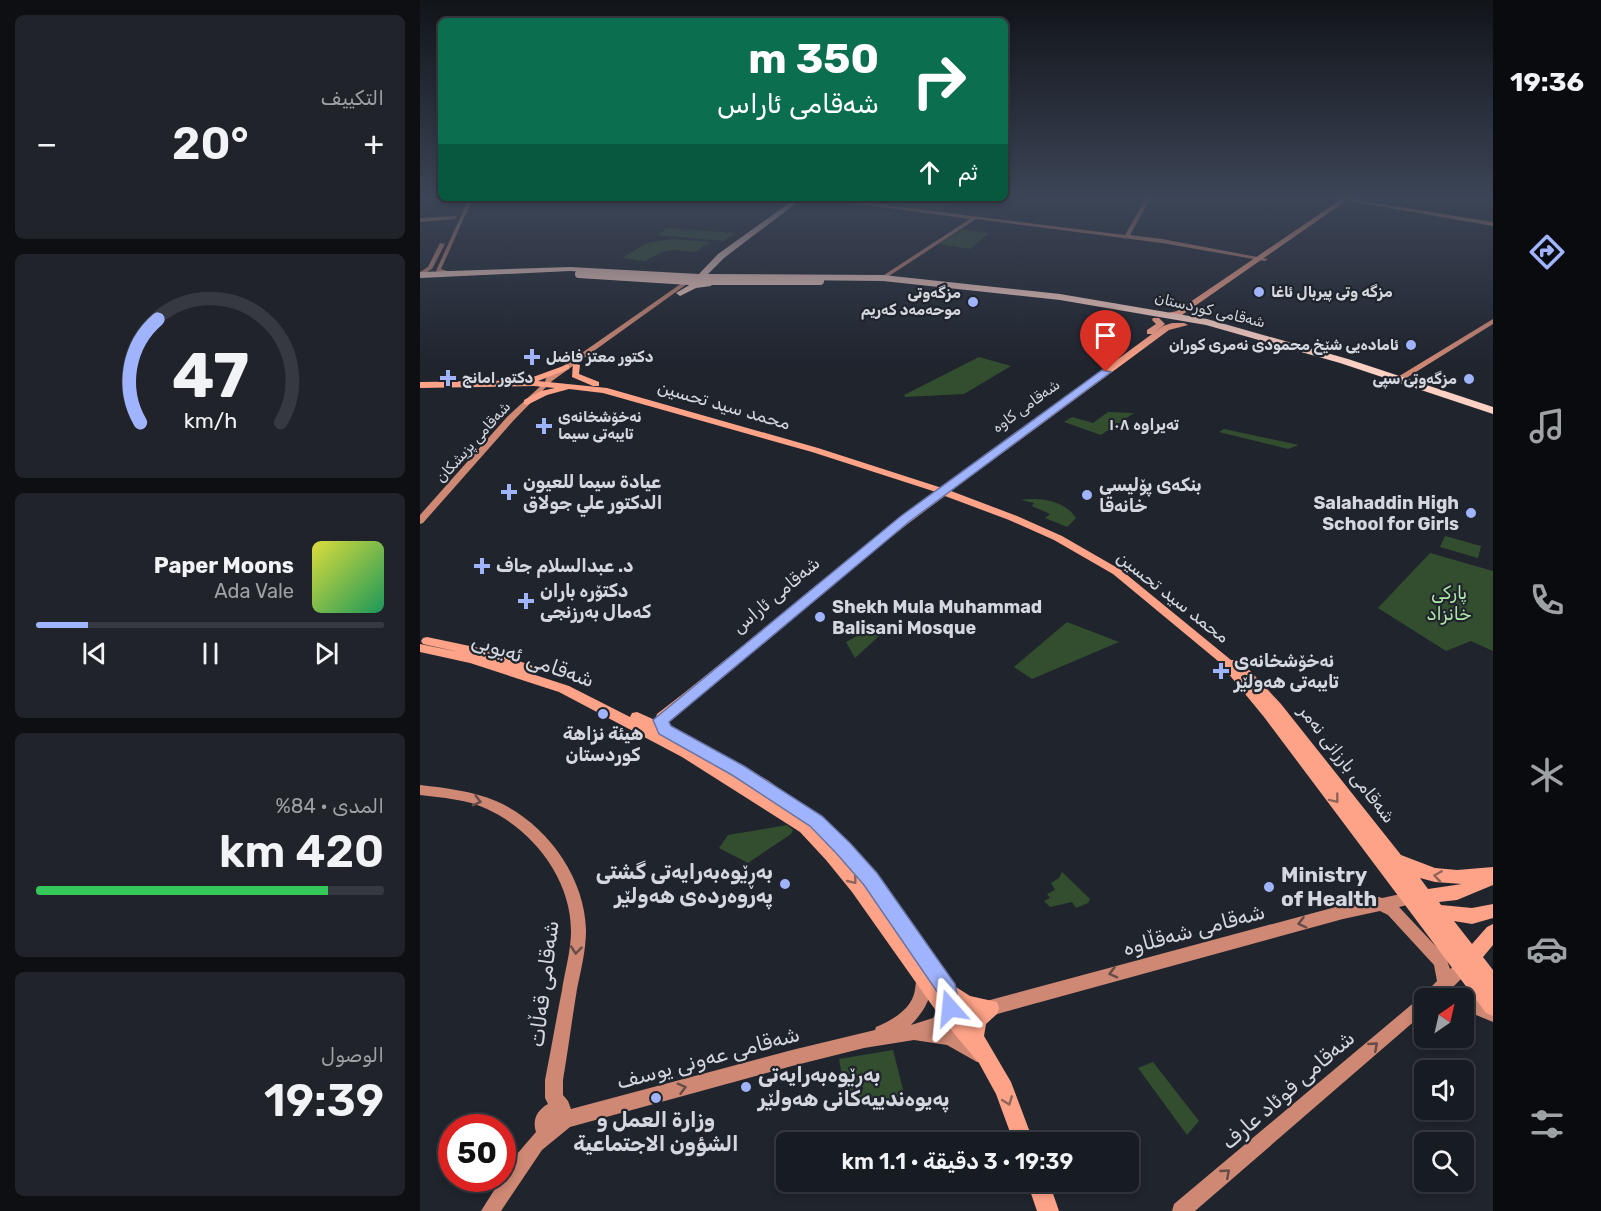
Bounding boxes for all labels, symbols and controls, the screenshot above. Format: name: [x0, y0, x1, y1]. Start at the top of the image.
text: 350 m: [748, 34, 879, 84]
icon: right: [900, 42, 978, 120]
text: 19:36: [1510, 66, 1584, 98]
text: التكييف: [321, 86, 384, 110]
text: شەقامی ئاراس: [717, 88, 879, 120]
text: 20°: [172, 117, 249, 170]
text: −: [36, 124, 57, 163]
text: +: [363, 124, 384, 163]
icon: ahead: [913, 156, 946, 189]
text: ثم: [958, 159, 978, 186]
icon: directions: [1526, 231, 1568, 273]
place label: مزگه وتى پيربال ئاغا: [1271, 283, 1393, 302]
place label: مزگەوتی موحەمەد کەریم: [861, 284, 961, 320]
marker: مزگه وتى پيربال ئاغا: [1252, 285, 1266, 299]
street label: شەقامی کوردستان: [1153, 289, 1267, 331]
marker: مزگەوتی موحەمەد کەریم: [966, 295, 980, 309]
pin: [1080, 310, 1131, 372]
icon: arrive: [1089, 319, 1122, 352]
place label: ئامادەیی شێخ محمودی نەمری کوران: [1169, 336, 1399, 355]
marker: ئامادەیی شێخ محمودی نەمری کوران: [1404, 338, 1418, 352]
text: 47: [172, 339, 248, 413]
marker: دكتور معتز فاضل: [523, 348, 541, 366]
place label: دكتور معتز فاضل: [546, 348, 654, 366]
marker: دكتور امانج: [439, 369, 457, 387]
place label: دكتور امانج: [462, 369, 534, 388]
place label: مزگەوتی سپی: [1372, 370, 1457, 389]
marker: مزگەوتی سپی: [1462, 372, 1476, 386]
street label: شەقامی کاوە: [989, 375, 1064, 437]
street label: محمد سید تحسین: [655, 376, 793, 434]
street label: شەقامی پزیشکان: [432, 398, 515, 487]
icon: music: [1526, 405, 1568, 447]
place label: نەخۆشخانەی تایبەتی سیما: [558, 408, 642, 443]
text: km/h: [183, 409, 237, 434]
district label: تەیراوە ١٠٨: [1109, 415, 1179, 434]
marker: نەخۆشخانەی تایبەتی سیما: [535, 417, 553, 435]
place label: عيادة سيما للعيون الدكتور علي جولاق: [523, 471, 662, 517]
place label: بنکەی پۆلیسی خانەقا: [1099, 474, 1202, 517]
marker: عيادة سيما للعيون الدكتور علي جولاق: [500, 483, 518, 501]
marker: بنکەی پۆلیسی خانەقا: [1080, 488, 1094, 502]
place label: Salahaddin High School for Girls: [1313, 492, 1459, 535]
marker: Salahaddin High School for Girls: [1464, 506, 1478, 520]
street label: محمد سید تحسین: [1112, 546, 1234, 648]
text: Paper Moons: [154, 552, 294, 579]
street label: شەقامی ئاراس: [728, 552, 824, 638]
place label: د. عبدالسلام جاف: [496, 555, 633, 578]
marker: د. عبدالسلام جاف: [473, 557, 491, 575]
text: Ada Vale: [214, 579, 294, 603]
icon: phone: [1526, 579, 1568, 621]
place label: دكتۆرە باران کەمال بەرزنجی: [540, 580, 651, 623]
park label: پارکی خانزاد: [1426, 582, 1472, 625]
marker: دكتۆرە باران کەمال بەرزنجی: [517, 592, 535, 610]
place label: Shekh Mula Muhammad Balisani Mosque: [832, 596, 1042, 639]
marker: Shekh Mula Muhammad Balisani Mosque: [813, 610, 827, 624]
street label: شەقامی ئەیوبی: [469, 627, 598, 692]
icon: previous: [78, 637, 111, 670]
icon: pause: [194, 637, 227, 670]
icon: next: [310, 637, 343, 670]
place label: نەخۆشخانەی تایبەتی هەولێر: [1233, 650, 1339, 693]
marker: نەخۆشخانەی تایبەتی هەولێر: [1212, 662, 1230, 680]
street label: شەقامی بارزانی نەمر: [1293, 700, 1400, 828]
marker: هيئة نزاهة كوردستان: [596, 707, 610, 721]
place label: هيئة نزاهة كوردستان: [563, 723, 643, 766]
icon: climate: [1526, 754, 1568, 796]
one-way arrow: [1327, 793, 1338, 804]
text: المدى · 84%: [276, 794, 384, 818]
one-way arrow: [471, 794, 482, 806]
text: 420 km: [219, 825, 384, 878]
place label: بەڕێوەبەرایەتی گشتی پەروەردەی هەولێر: [596, 859, 773, 910]
place label: Ministry of Health: [1281, 862, 1377, 911]
one-way arrow: [1434, 870, 1443, 883]
one-way arrow: [846, 873, 857, 884]
marker: بەڕێوەبەرایەتی گشتی پەروەردەی هەولێر: [778, 877, 792, 891]
marker: Ministry of Health: [1262, 880, 1276, 894]
street label: شەقامی شەقڵاوە: [1120, 899, 1268, 961]
one-way arrow: [1297, 916, 1307, 929]
street label: شەقامی قەڵات: [523, 919, 564, 1049]
icon: car: [1526, 928, 1568, 970]
one-way arrow: [570, 945, 583, 954]
one-way arrow: [1109, 966, 1119, 979]
position arrow: [918, 976, 982, 1040]
north arrow: [1414, 988, 1474, 1048]
map controls: [1414, 988, 1474, 1192]
street label: شەقامی عەونی یوسف: [614, 1021, 802, 1095]
street label: شەقامی فوئاد عارف: [1216, 1025, 1359, 1154]
one-way arrow: [1367, 1042, 1378, 1053]
text: الوصول: [321, 1043, 384, 1067]
button: sound: [1414, 1060, 1474, 1120]
place label: بەڕێوەبەرایەتی پەیوەندییەکانی هەولێر: [756, 1062, 950, 1113]
text: 19:39: [264, 1074, 384, 1127]
marker: بەڕێوەبەرایەتی پەیوەندییەکانی هەولێر: [739, 1080, 753, 1094]
one-way arrow: [676, 1083, 686, 1095]
marker: وزارة العمل و الشؤون الاجتماعية: [649, 1091, 663, 1105]
one-way arrow: [1001, 1096, 1014, 1106]
icon: filters: [1526, 1103, 1568, 1145]
place label: وزارة العمل و الشؤون الاجتماعية: [573, 1107, 739, 1157]
speed limit sign: 50: [438, 1114, 516, 1192]
button: search: [1414, 1132, 1474, 1192]
text: 19:39 · 3 دقيقة · 1.1 km: [842, 1148, 1073, 1175]
one-way arrow: [1219, 1169, 1230, 1180]

